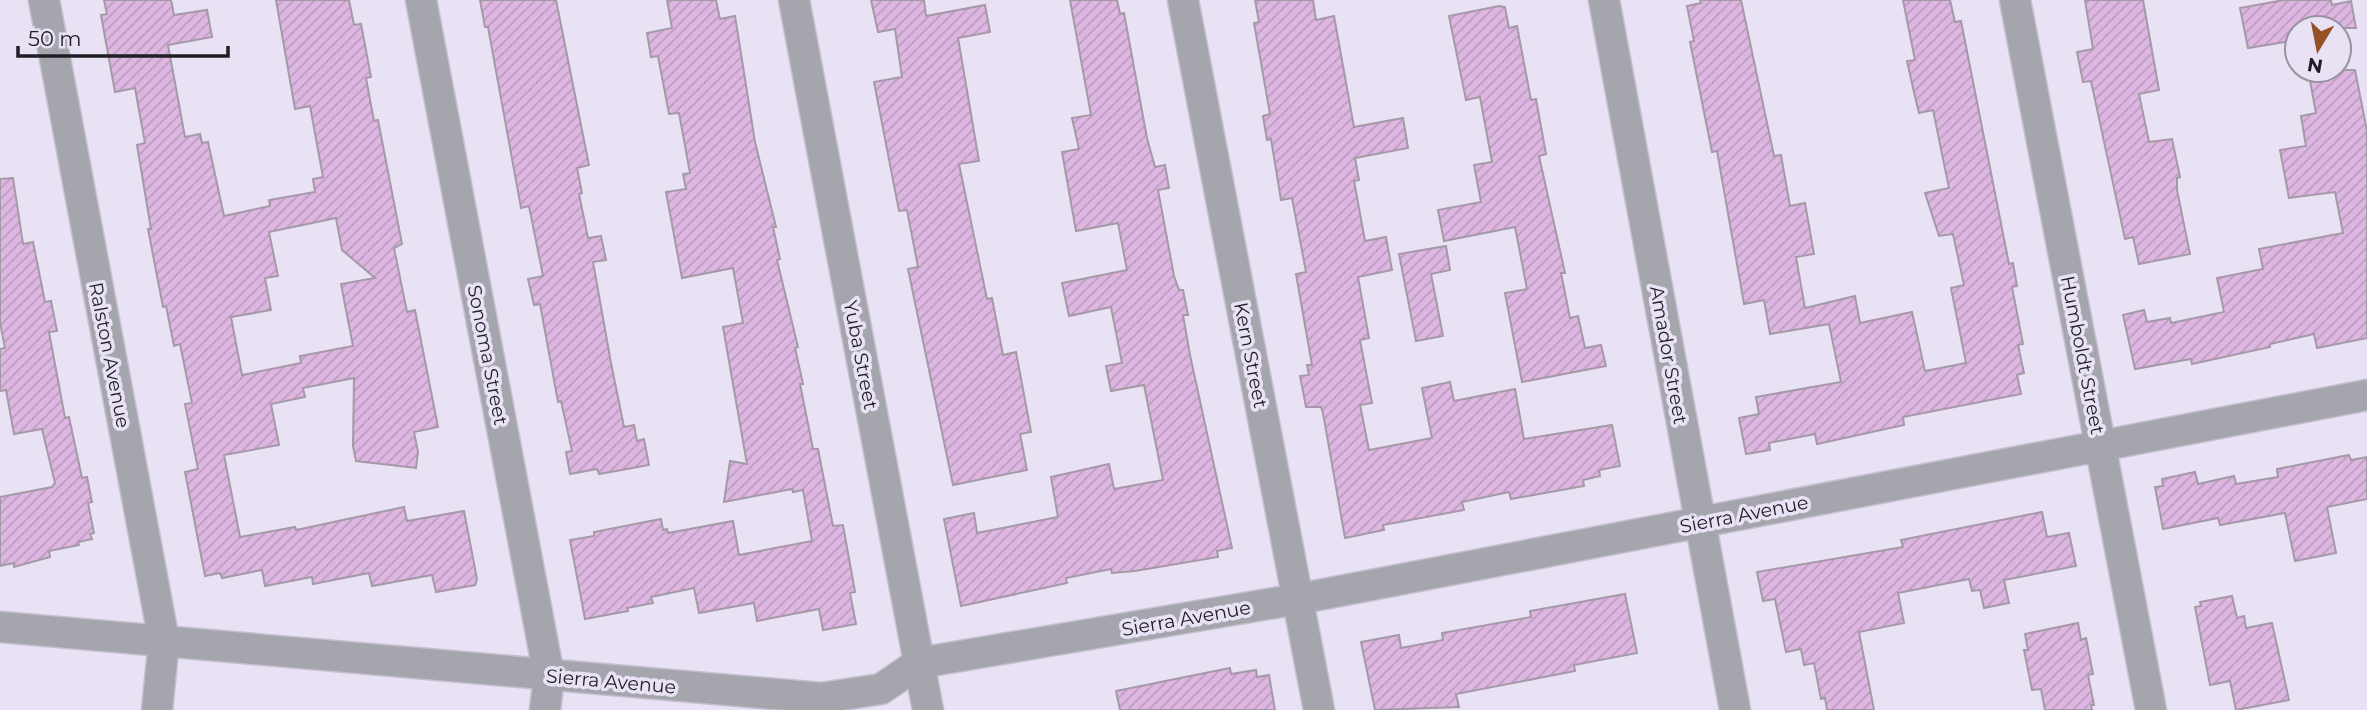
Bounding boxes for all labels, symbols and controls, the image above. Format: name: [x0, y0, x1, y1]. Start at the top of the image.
scale bar: [18, 14, 228, 58]
north arrow: [2283, 14, 2353, 84]
text: 50 m: [28, 26, 82, 51]
text: N: [2306, 53, 2325, 78]
street label: Humboldt Street: [2056, 274, 2109, 437]
street label: Ralston Avenue: [84, 280, 135, 430]
street label: Sonoma Street: [463, 283, 512, 427]
street label: Amador Street: [1645, 284, 1692, 426]
street label: Yuba Street: [839, 299, 882, 412]
street label: Kern Street: [1229, 300, 1272, 410]
street label: Sierra Avenue: [1678, 491, 1810, 538]
street label: Sierra Avenue: [1120, 596, 1252, 641]
street label: Sierra Avenue: [545, 664, 677, 699]

